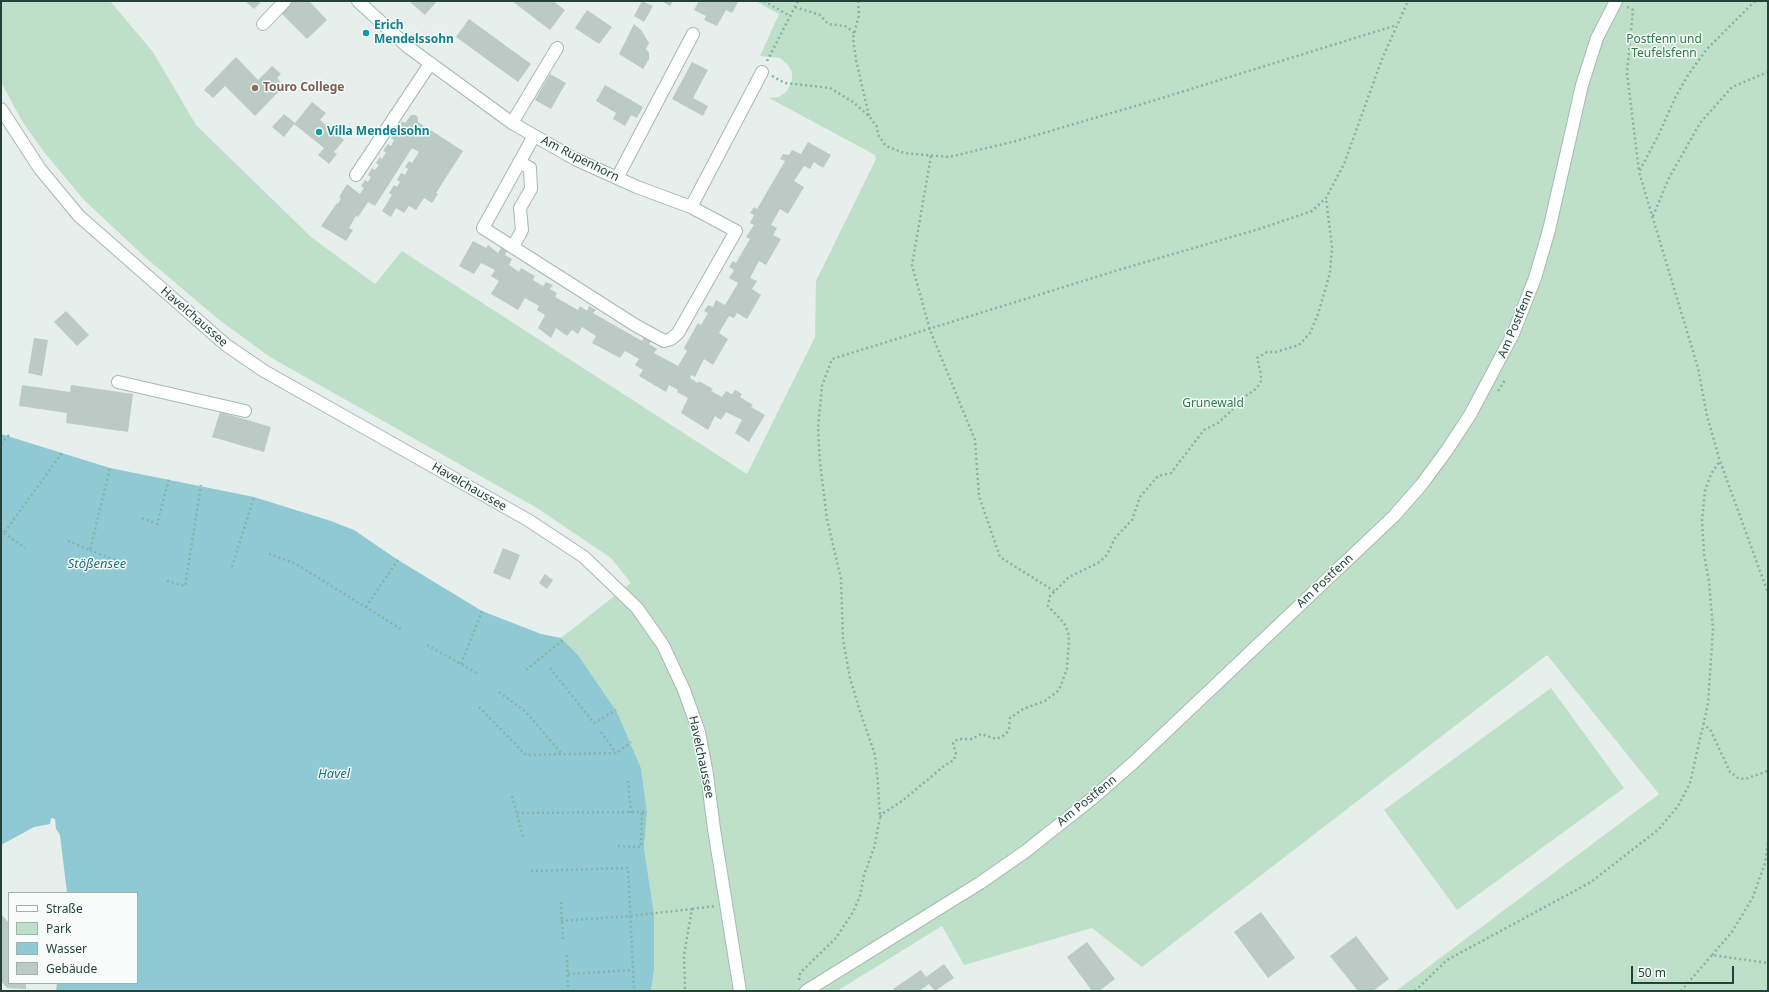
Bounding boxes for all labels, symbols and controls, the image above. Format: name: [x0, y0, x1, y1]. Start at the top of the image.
place label: Erich Mendelssohn: [374, 19, 454, 47]
marker: Erich Mendelssohn: [361, 28, 371, 38]
park label: Postfenn und Teufelsfenn: [1626, 33, 1702, 61]
place label: Touro College: [263, 81, 344, 95]
marker: Touro College: [250, 83, 260, 93]
place label: Villa Mendelsohn: [327, 125, 430, 139]
marker: Villa Mendelsohn: [314, 127, 324, 137]
street label: Am Rupenhorn: [539, 133, 621, 185]
street label: Havelchaussee: [158, 284, 230, 350]
street label: Am Postfenn: [1495, 288, 1537, 360]
park label: Grunewald: [1182, 397, 1244, 411]
street label: Havelchaussee: [429, 460, 509, 514]
street label: Am Postfenn: [1294, 551, 1356, 611]
water label: Stößensee: [68, 556, 126, 572]
street label: Havelchaussee: [685, 714, 717, 800]
water label: Havel: [318, 766, 350, 782]
street label: Am Postfenn: [1054, 773, 1120, 829]
legend: [8, 892, 138, 984]
text: Straße: [46, 900, 83, 917]
text: Park: [46, 920, 71, 937]
text: Wasser: [46, 940, 87, 957]
scale bar: [1633, 958, 1736, 984]
text: Gebäude: [46, 960, 97, 977]
text: 50 m: [1638, 964, 1666, 981]

